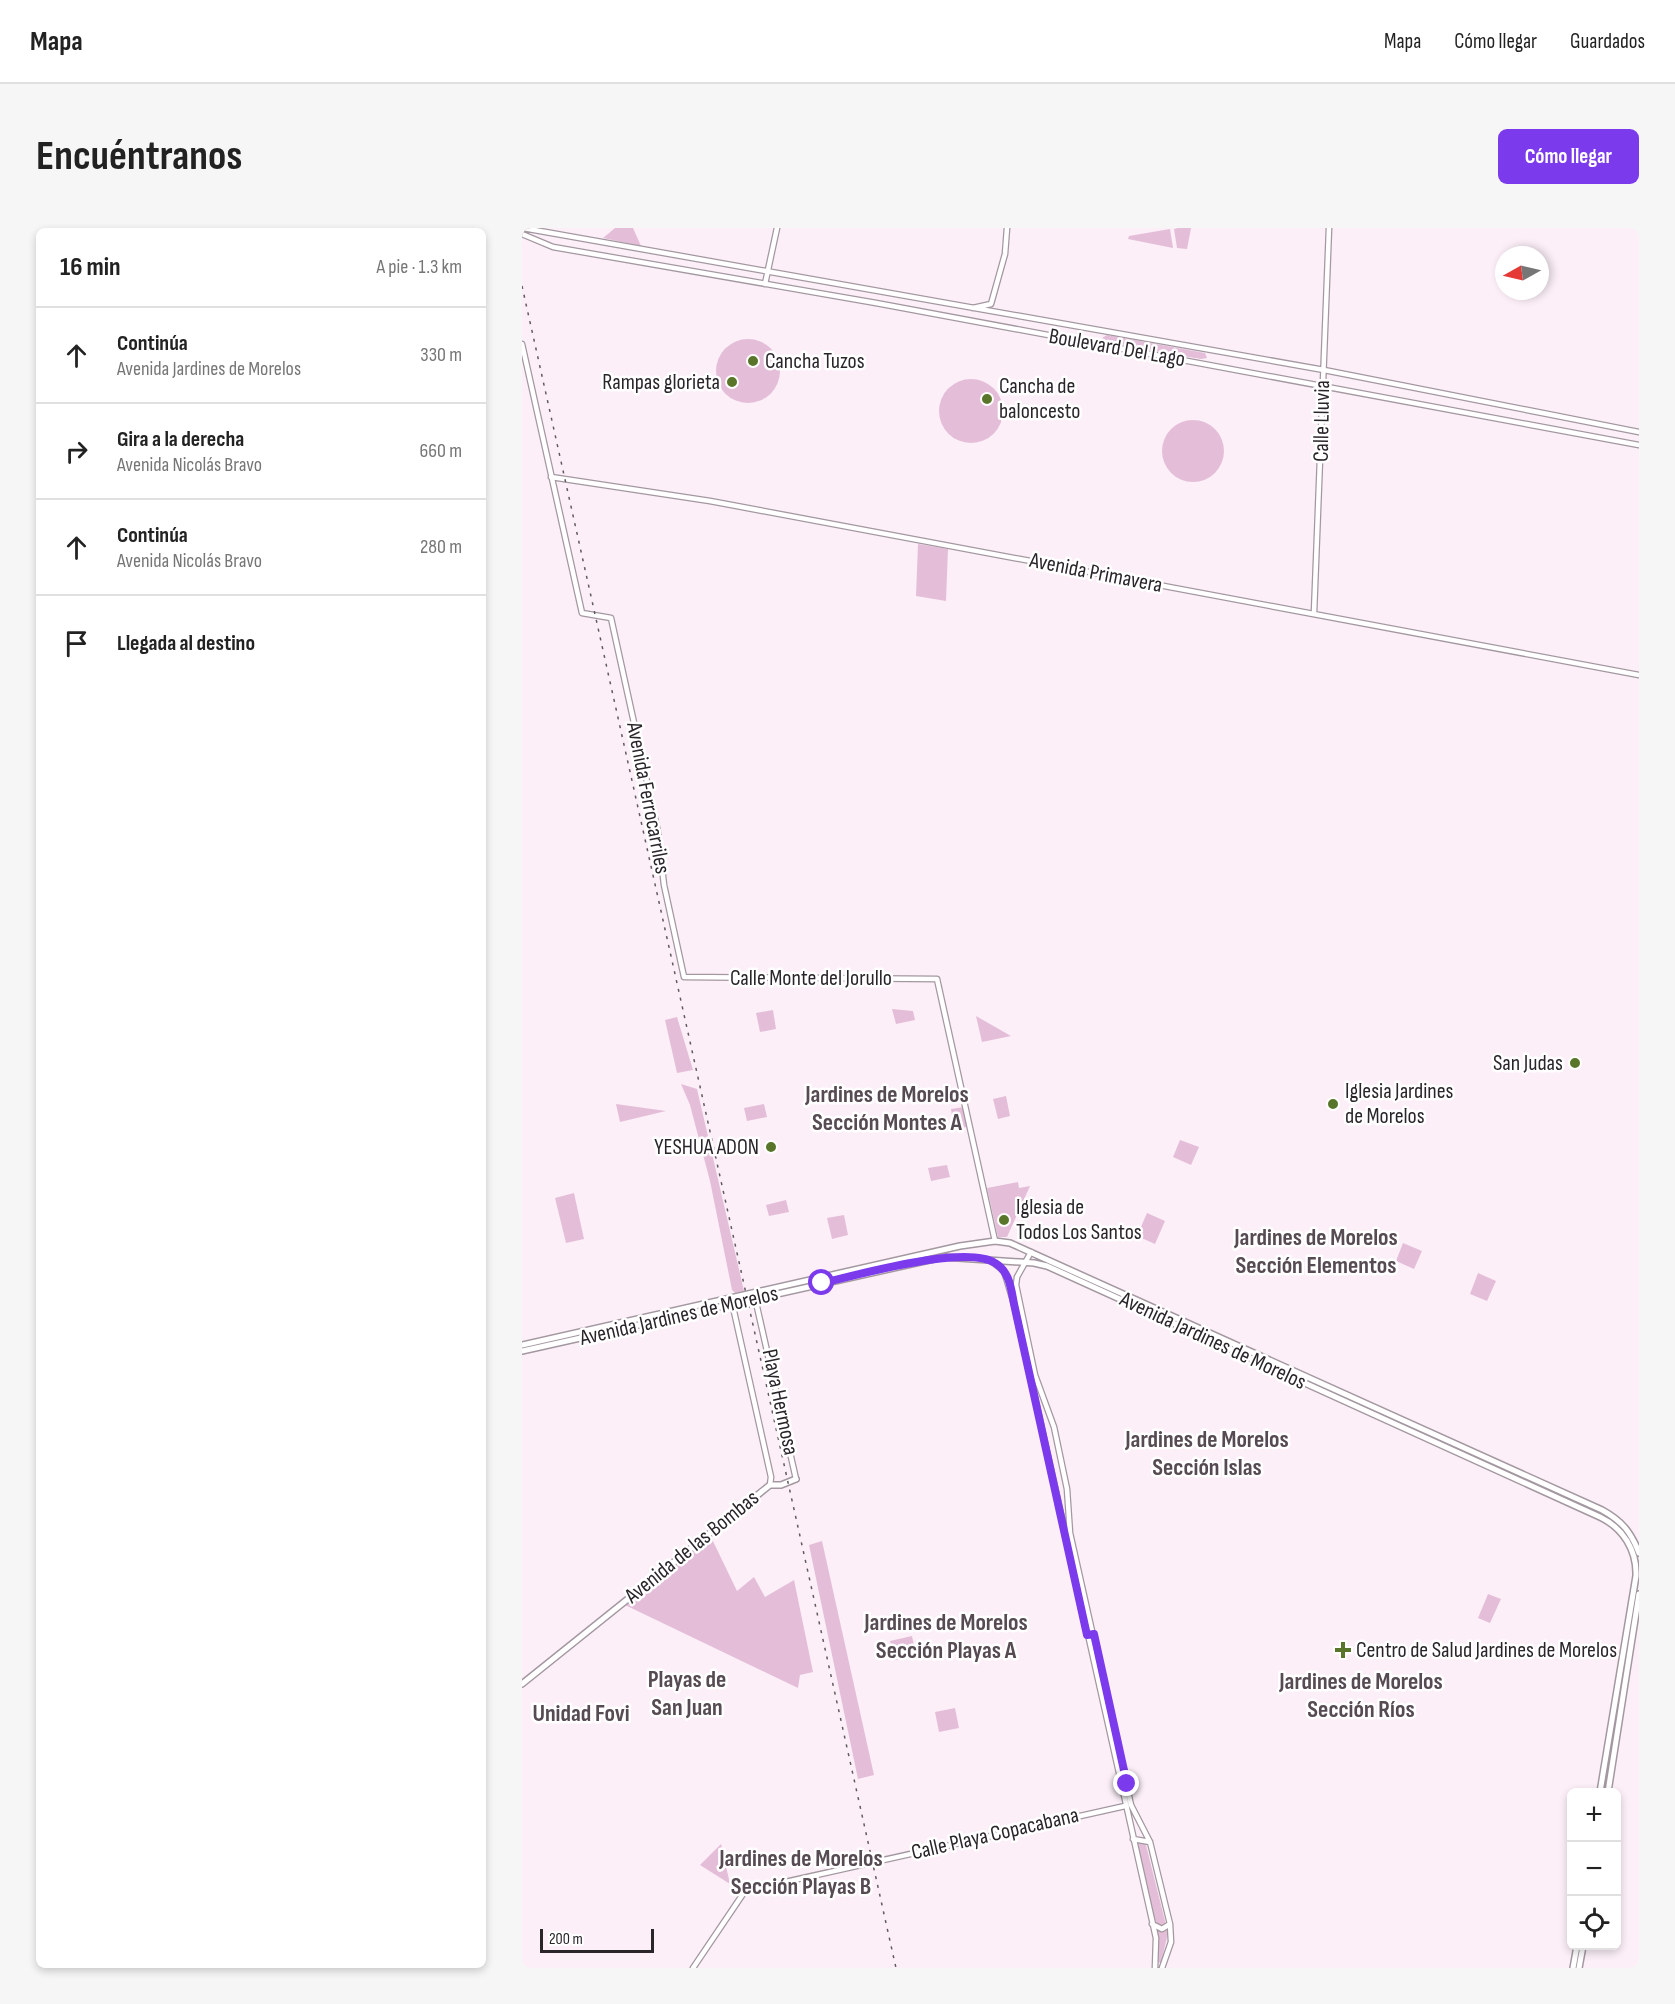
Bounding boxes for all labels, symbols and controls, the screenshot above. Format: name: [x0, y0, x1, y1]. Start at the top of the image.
text: Mapa: [30, 25, 83, 58]
text: Mapa: [1384, 29, 1421, 54]
text: Cómo llegar: [1454, 29, 1537, 54]
text: Guardados: [1570, 29, 1645, 54]
button: Cómo llegar: [1498, 129, 1639, 184]
text: Encuéntranos: [36, 131, 242, 182]
north arrow: [1495, 246, 1549, 300]
text: 16 min: [60, 252, 121, 283]
text: A pie · 1.3 km: [377, 255, 462, 279]
street label: Boulevard Del Lago: [1047, 323, 1187, 373]
text: Continúa: [117, 330, 188, 357]
icon: ahead: [60, 339, 93, 372]
text: 330 m: [420, 343, 462, 367]
place label: Cancha Tuzos: [765, 348, 865, 375]
marker: Cancha Tuzos: [746, 354, 760, 368]
text: Avenida Jardines de Morelos: [117, 357, 301, 381]
place label: Rampas glorieta: [602, 369, 720, 396]
place label: Cancha de baloncesto: [999, 373, 1080, 425]
marker: Rampas glorieta: [725, 375, 739, 389]
street label: Calle Lluvia: [1308, 380, 1336, 462]
marker: Cancha de baloncesto: [980, 392, 994, 406]
text: Gira a la derecha: [117, 426, 244, 453]
icon: right: [60, 435, 93, 468]
text: 660 m: [420, 439, 462, 463]
text: Avenida Nicolás Bravo: [117, 453, 262, 477]
text: Continúa: [117, 522, 188, 549]
icon: ahead: [60, 531, 93, 564]
text: 280 m: [420, 535, 462, 559]
street label: Avenida Primavera: [1026, 547, 1165, 599]
text: Avenida Nicolás Bravo: [117, 549, 262, 573]
icon: arrive: [60, 627, 93, 660]
text: Llegada al destino: [117, 630, 255, 657]
street label: Avenida Ferrocarriles: [620, 719, 676, 876]
street label: Calle Monte del Jorullo: [730, 965, 892, 992]
place label: San Judas: [1493, 1050, 1563, 1077]
marker: San Judas: [1568, 1056, 1582, 1070]
place label: Iglesia Jardines de Morelos: [1345, 1078, 1454, 1130]
district label: Jardines de Morelos Sección Montes A: [804, 1080, 969, 1137]
marker: Iglesia Jardines de Morelos: [1326, 1097, 1340, 1111]
place label: YESHUA ADON: [654, 1134, 759, 1161]
marker: YESHUA ADON: [764, 1140, 778, 1154]
place label: Iglesia de Todos Los Santos: [1016, 1194, 1142, 1246]
marker: Iglesia de Todos Los Santos: [997, 1213, 1011, 1227]
district label: Jardines de Morelos Sección Elementos: [1233, 1223, 1398, 1280]
route start: [808, 1269, 834, 1295]
street label: Avenida Jardines de Morelos: [576, 1280, 781, 1352]
street label: Avenida Jardines de Morelos: [1115, 1286, 1311, 1396]
street label: Playa Hermosa: [756, 1347, 804, 1457]
district label: Jardines de Morelos Sección Islas: [1124, 1425, 1289, 1482]
street label: Avenida de las Bombas: [619, 1485, 765, 1610]
district label: Jardines de Morelos Sección Playas A: [863, 1608, 1028, 1665]
place label: Centro de Salud Jardines de Morelos: [1356, 1637, 1617, 1664]
marker: Centro de Salud Jardines de Morelos: [1334, 1641, 1352, 1659]
district label: Playas de San Juan: [648, 1665, 726, 1722]
district label: Jardines de Morelos Sección Ríos: [1278, 1667, 1443, 1724]
district label: Unidad Fovi: [532, 1699, 630, 1728]
route end: [1113, 1770, 1139, 1796]
map controls: [1567, 1788, 1621, 1950]
button: +: [1567, 1788, 1621, 1842]
street label: Calle Playa Copacabana: [909, 1802, 1081, 1866]
button: −: [1567, 1842, 1621, 1896]
district label: Jardines de Morelos Sección Playas B: [718, 1844, 883, 1901]
button: locate: [1567, 1896, 1621, 1950]
scale bar: [540, 1926, 654, 1954]
text: 200 m: [549, 1930, 583, 1949]

